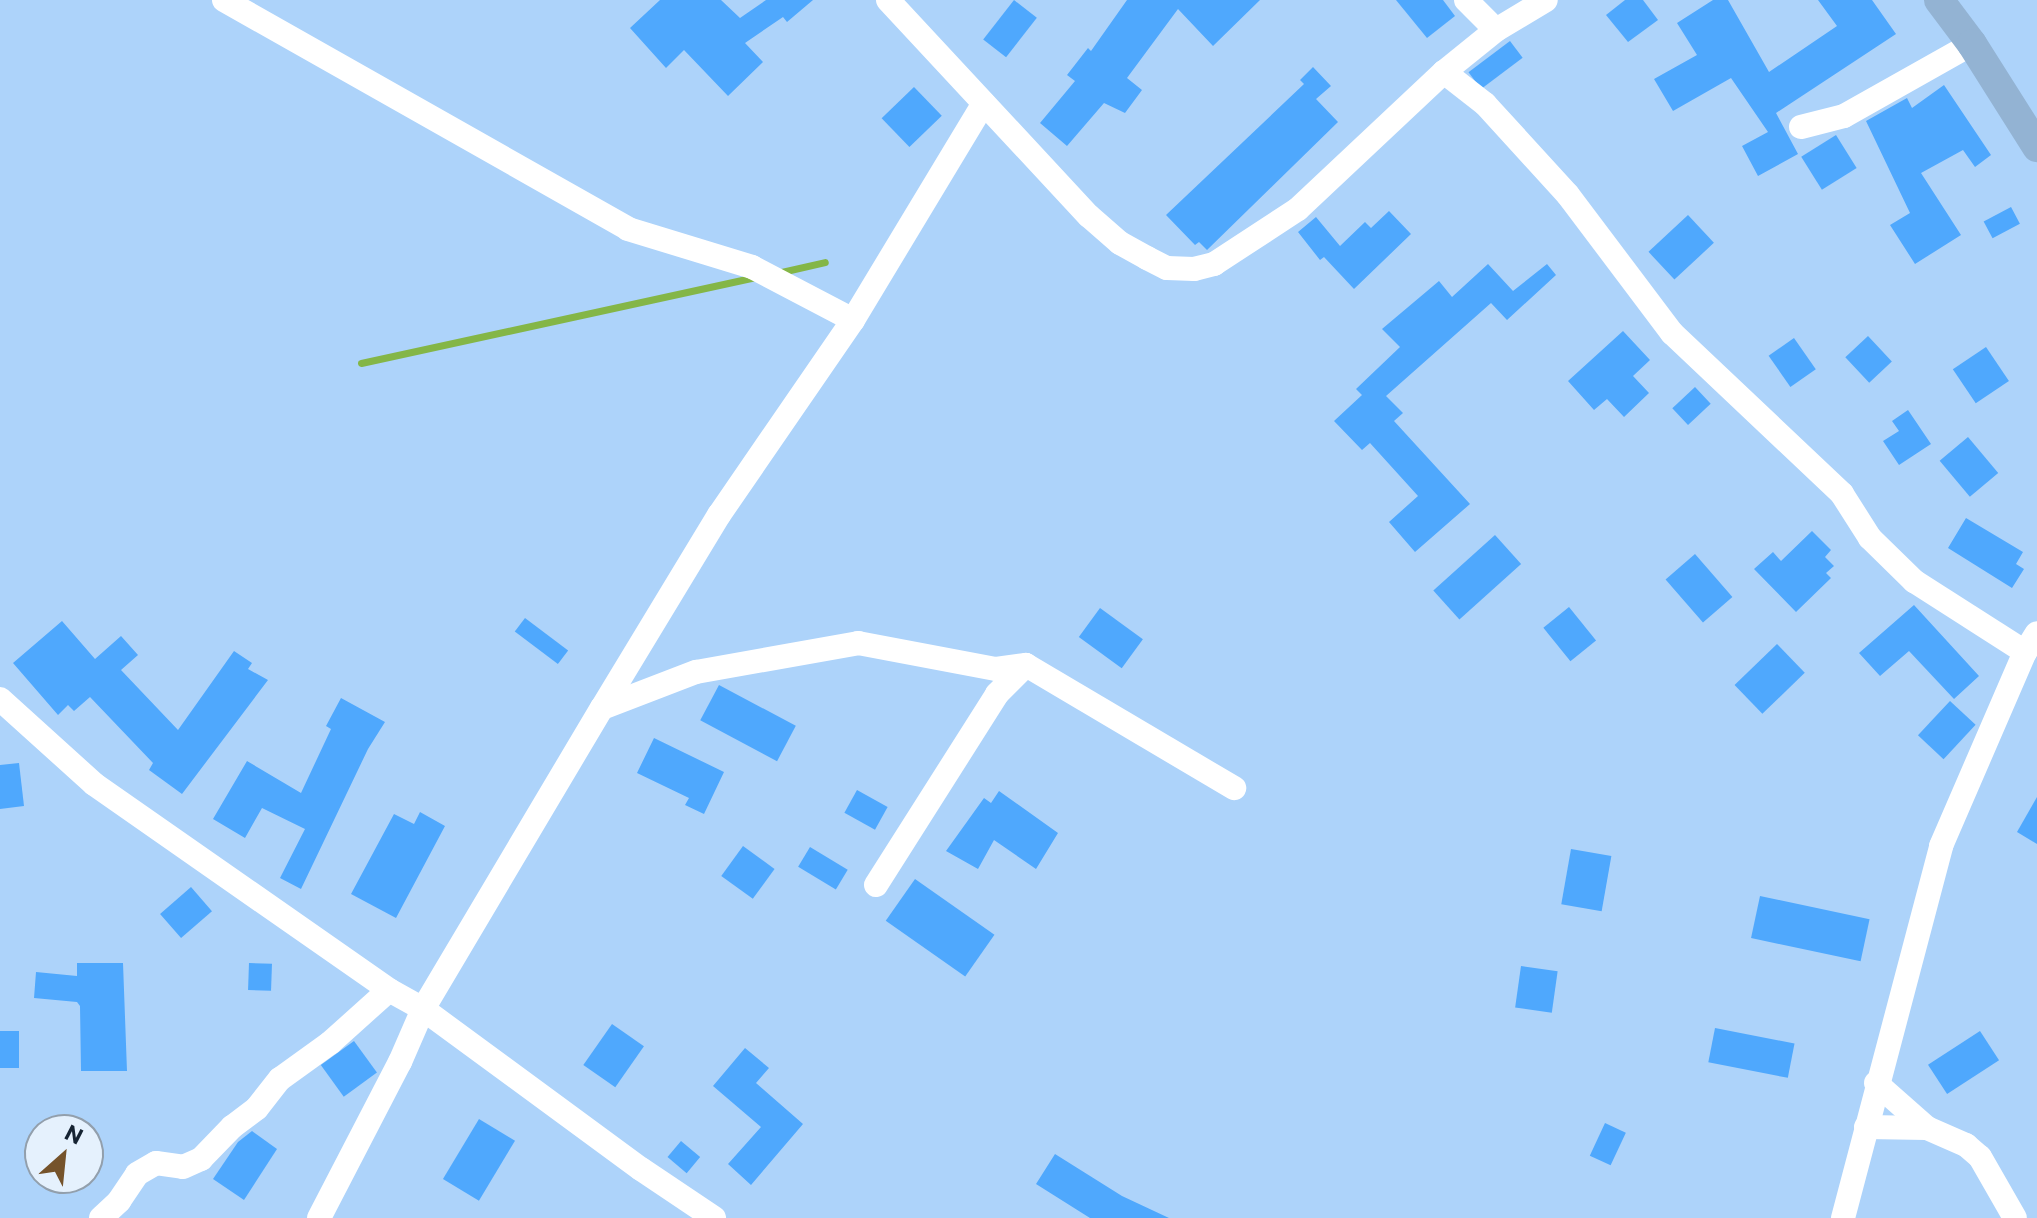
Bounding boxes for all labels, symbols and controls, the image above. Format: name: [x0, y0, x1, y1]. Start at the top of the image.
north arrow: [24, 1114, 104, 1194]
text: N: [61, 1118, 88, 1150]

